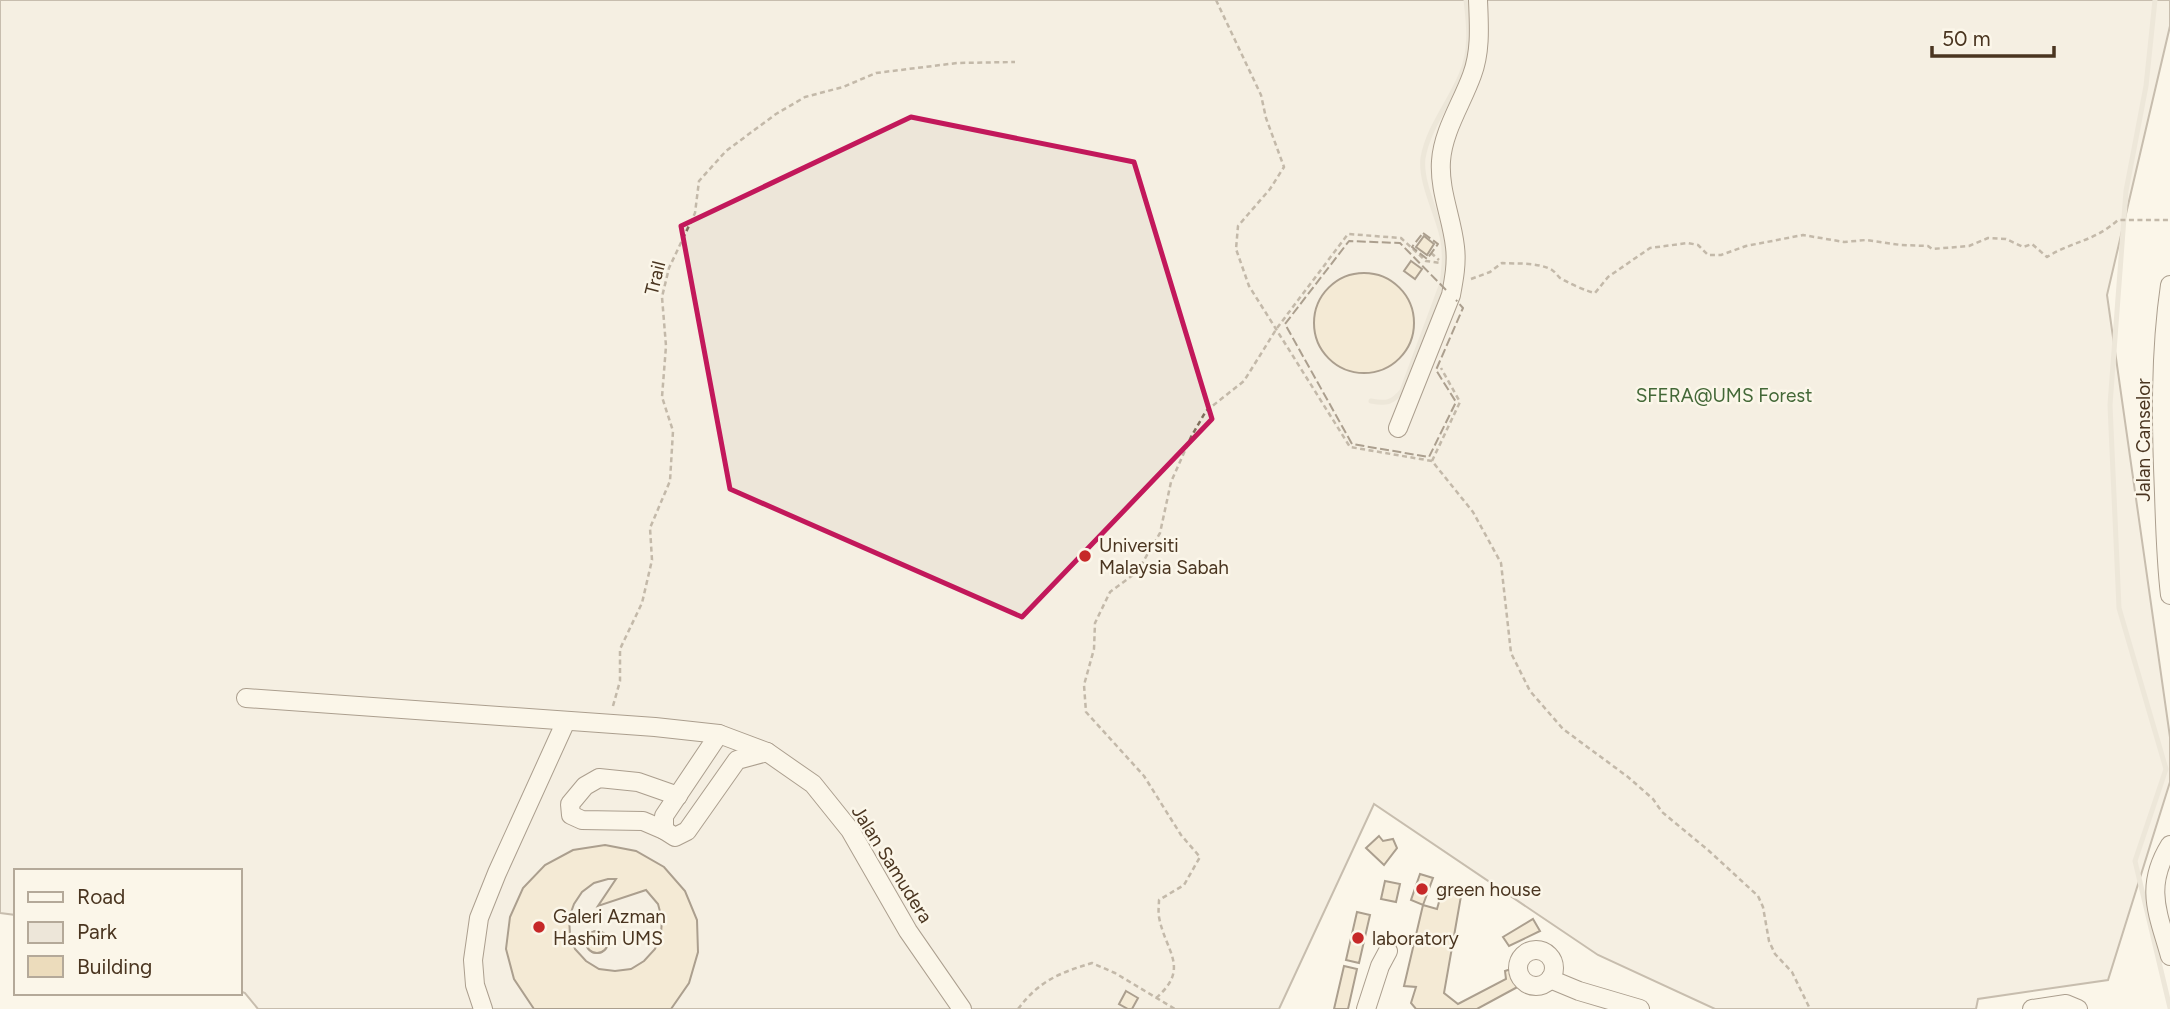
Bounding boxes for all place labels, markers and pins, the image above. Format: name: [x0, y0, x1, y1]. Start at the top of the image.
place label: Universiti Malaysia Sabah: [1099, 534, 1229, 579]
marker: Universiti Malaysia Sabah: [1077, 548, 1093, 564]
place label: green house: [1436, 878, 1541, 901]
marker: green house: [1414, 881, 1430, 897]
place label: Galeri Azman Hashim UMS: [553, 905, 666, 950]
marker: Galeri Azman Hashim UMS: [531, 919, 547, 935]
place label: laboratory: [1372, 927, 1459, 950]
marker: laboratory: [1350, 930, 1366, 946]

